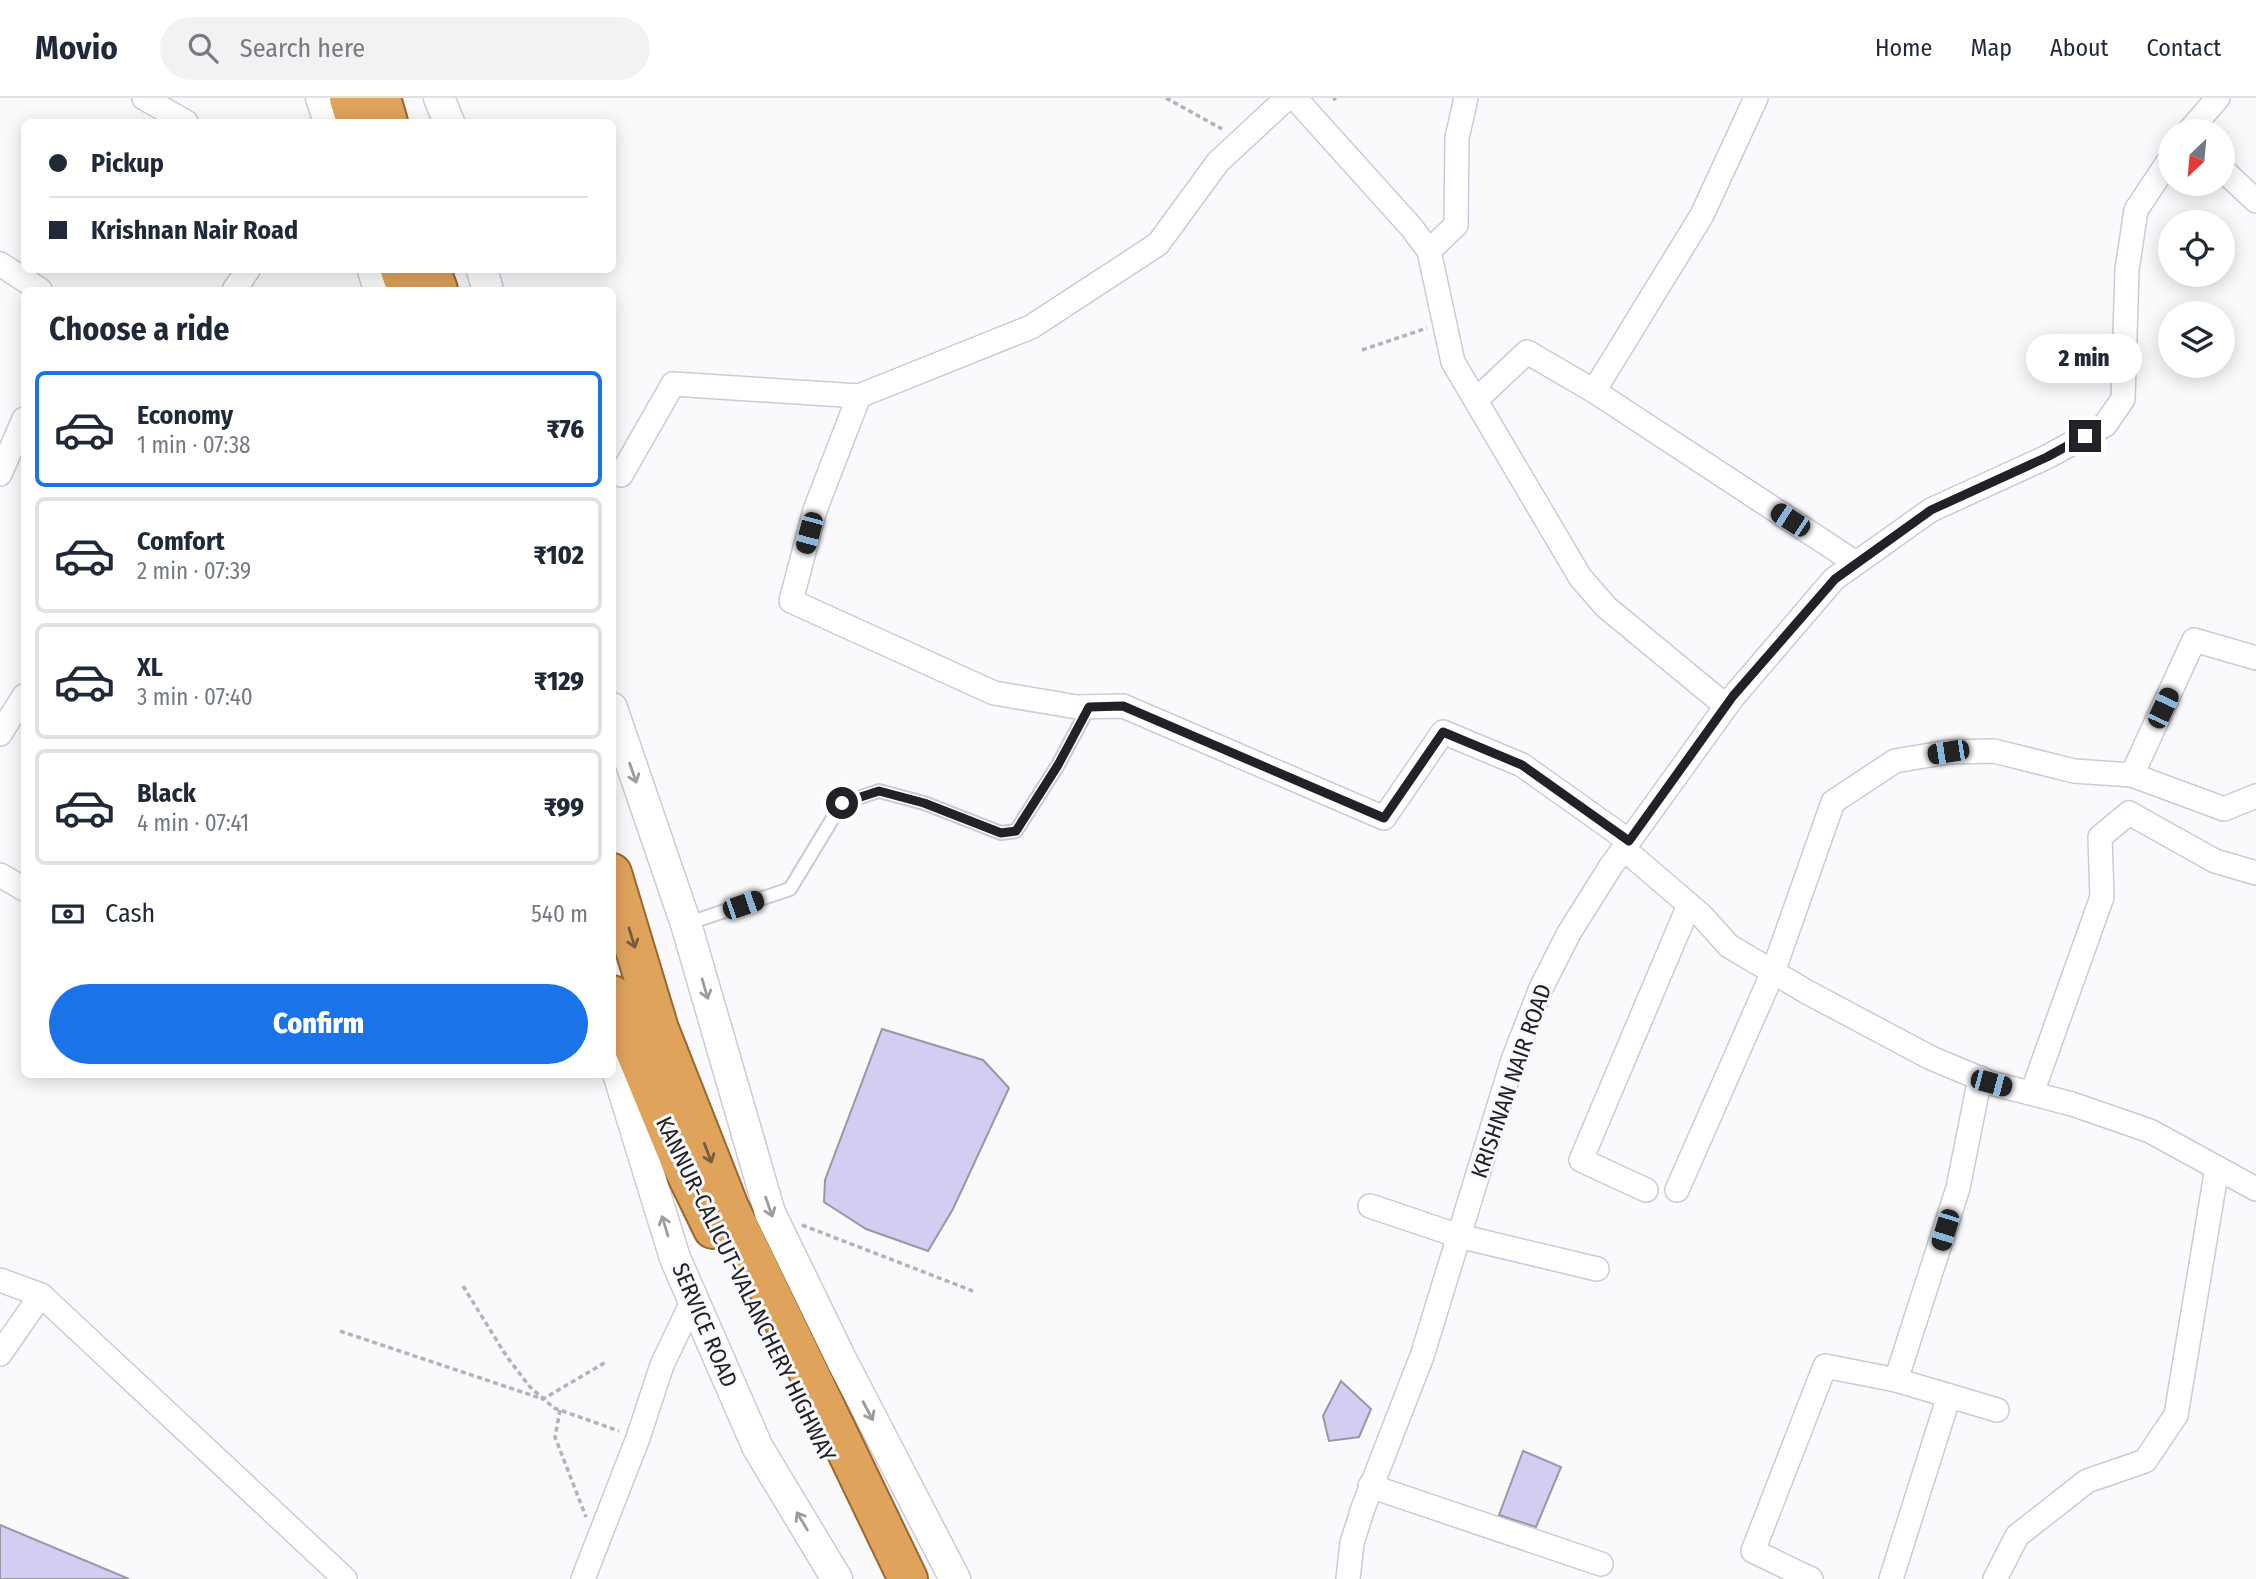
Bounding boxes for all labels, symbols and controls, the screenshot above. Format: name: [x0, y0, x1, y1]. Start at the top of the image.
search box: [160, 17, 650, 80]
text: Movio: [35, 28, 118, 68]
icon: search: [184, 29, 222, 67]
text: Search here: [240, 33, 365, 64]
text: Home: [1875, 34, 1932, 62]
text: Map: [1970, 34, 2012, 62]
text: About: [2050, 34, 2108, 62]
text: Contact: [2146, 34, 2221, 62]
north arrow: [2158, 119, 2235, 196]
map controls: [2158, 119, 2235, 378]
text: Pickup: [91, 148, 164, 179]
button: locate: [2158, 210, 2235, 287]
text: Krishnan Nair Road: [91, 215, 298, 246]
button: layers: [2158, 301, 2235, 378]
text: Choose a ride: [49, 310, 230, 348]
callout: 2 min: [2027, 334, 2143, 384]
text: 2 min: [2059, 344, 2109, 372]
icon: car: [53, 398, 116, 461]
text: Economy: [137, 400, 233, 431]
text: ₹76: [547, 414, 584, 445]
route end: [2069, 420, 2101, 452]
text: 1 min · 07:38: [137, 431, 251, 459]
car: [1767, 500, 1814, 540]
car: [794, 510, 825, 556]
icon: car: [53, 524, 116, 587]
text: Comfort: [137, 526, 225, 557]
text: ₹102: [534, 540, 584, 571]
text: 2 min · 07:39: [137, 557, 251, 585]
icon: car: [53, 650, 116, 713]
text: XL: [137, 652, 163, 683]
text: ₹129: [534, 666, 584, 697]
text: 3 min · 07:40: [137, 683, 253, 711]
car: [2145, 685, 2182, 731]
car: [1926, 738, 1971, 766]
one-way arrow: [628, 761, 640, 783]
icon: car: [53, 776, 116, 839]
text: Black: [137, 778, 196, 809]
route start: [826, 787, 858, 819]
text: ₹99: [544, 792, 584, 823]
text: 4 min · 07:41: [137, 809, 249, 837]
car: [720, 888, 767, 922]
icon: cash: [49, 895, 87, 933]
text: Cash: [105, 898, 155, 929]
text: 540 m: [531, 900, 588, 928]
one-way arrow: [627, 927, 640, 949]
one-way arrow: [699, 977, 712, 999]
street label: KRISHNAN NAIR ROAD: [1465, 980, 1557, 1182]
button: Confirm: [49, 984, 588, 1064]
car: [1968, 1067, 2015, 1099]
street label: KANNUR-CALICUT-VALANCHERY HIGHWAY: [650, 1112, 842, 1466]
one-way arrow: [702, 1141, 715, 1163]
one-way arrow: [764, 1195, 776, 1217]
car: [1929, 1207, 1962, 1253]
one-way arrow: [658, 1215, 671, 1237]
street label: SERVICE ROAD: [666, 1259, 744, 1391]
one-way arrow: [862, 1401, 876, 1421]
one-way arrow: [795, 1511, 809, 1531]

